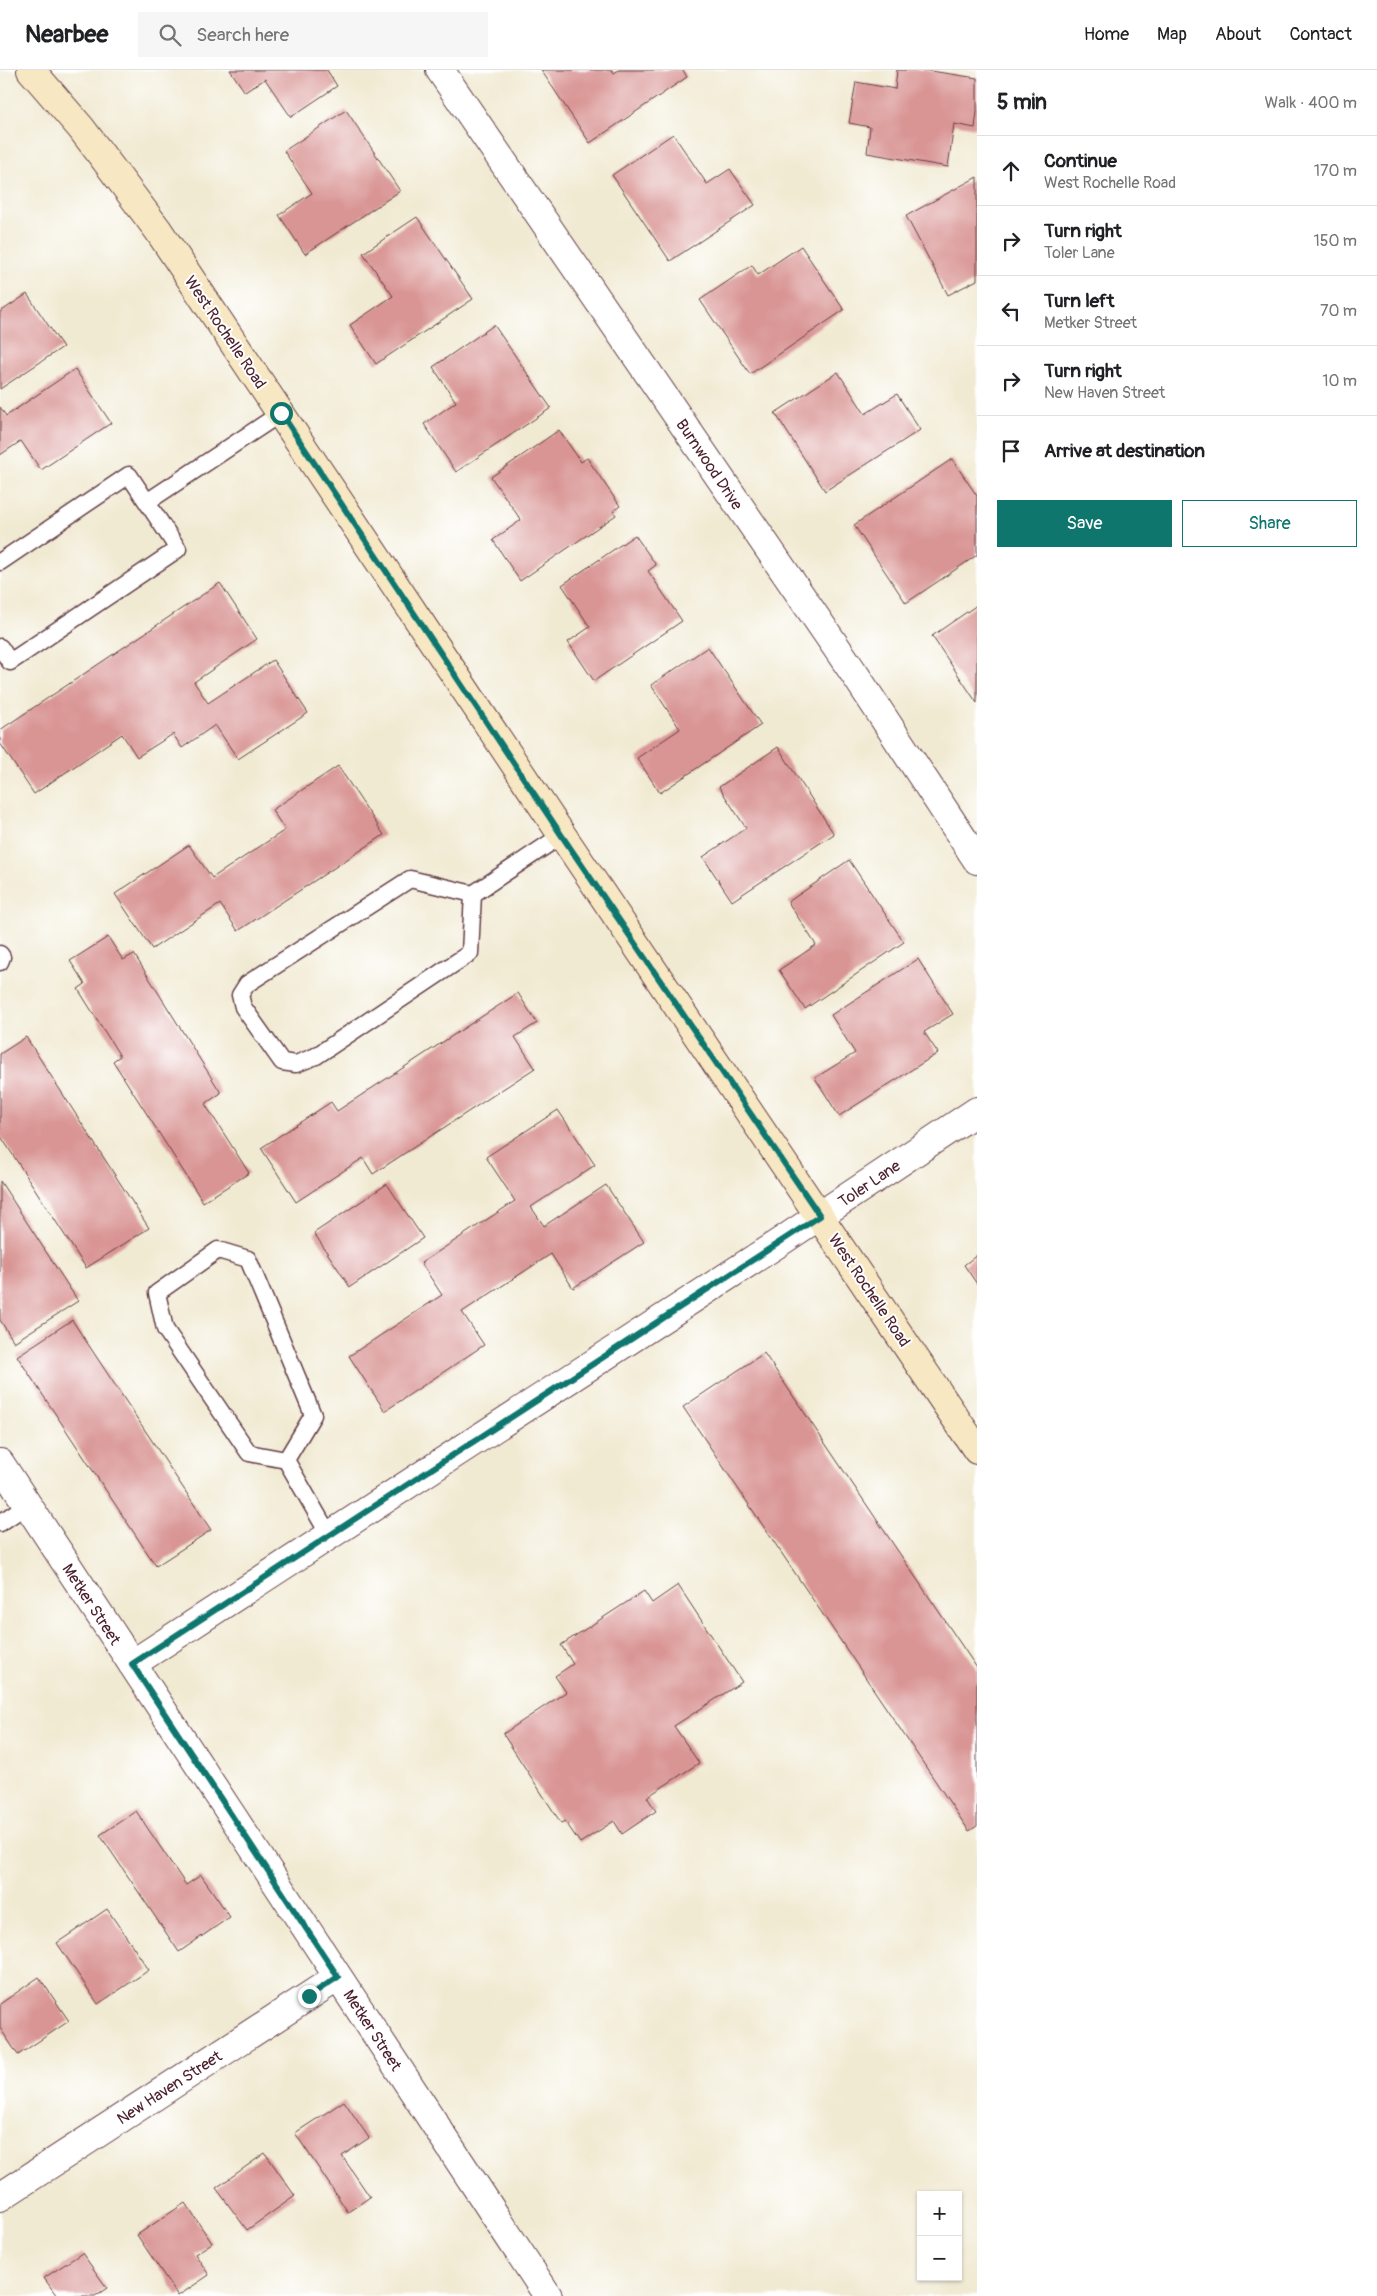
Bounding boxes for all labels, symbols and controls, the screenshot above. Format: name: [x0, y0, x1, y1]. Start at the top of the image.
search box: [138, 12, 488, 57]
text: Nearbee: [25, 20, 108, 49]
icon: search: [156, 21, 184, 49]
text: Search here: [196, 23, 289, 47]
text: Home: [1084, 23, 1129, 46]
text: Map: [1157, 23, 1187, 46]
text: About: [1215, 23, 1261, 46]
text: Contact: [1289, 23, 1352, 46]
text: 5 min: [997, 89, 1047, 116]
text: Walk · 400 m: [1264, 93, 1357, 113]
text: Continue: [1044, 149, 1117, 173]
icon: ahead: [997, 157, 1025, 185]
text: 170 m: [1314, 161, 1357, 181]
text: West Rochelle Road: [1044, 173, 1176, 193]
text: Turn right: [1044, 219, 1122, 243]
icon: right: [997, 227, 1025, 255]
text: 150 m: [1313, 231, 1357, 251]
text: Toler Lane: [1044, 243, 1115, 263]
street label: West Rochelle Road: [180, 272, 270, 393]
text: Turn left: [1044, 289, 1114, 313]
icon: left: [997, 297, 1025, 325]
text: 70 m: [1320, 301, 1357, 321]
text: Metker Street: [1044, 313, 1137, 333]
text: Turn right: [1044, 359, 1122, 383]
icon: right: [997, 367, 1025, 395]
text: 10 m: [1322, 371, 1357, 391]
text: New Haven Street: [1044, 383, 1165, 403]
route start: [270, 402, 293, 425]
street label: Burnwood Drive: [671, 415, 747, 514]
icon: arrive: [997, 437, 1025, 465]
text: Arrive at destination: [1044, 439, 1205, 463]
button: Save: [997, 500, 1172, 547]
button: Share: [1182, 500, 1357, 547]
street label: Toler Lane: [835, 1156, 904, 1212]
street label: West Rochelle Road: [824, 1230, 914, 1351]
street label: Metker Street: [57, 1560, 125, 1649]
route end: [298, 1985, 321, 2008]
street label: Metker Street: [338, 1986, 406, 2075]
street label: New Haven Street: [113, 2046, 226, 2129]
map controls: [917, 2191, 962, 2281]
button: +: [917, 2191, 962, 2236]
button: −: [917, 2236, 962, 2281]

